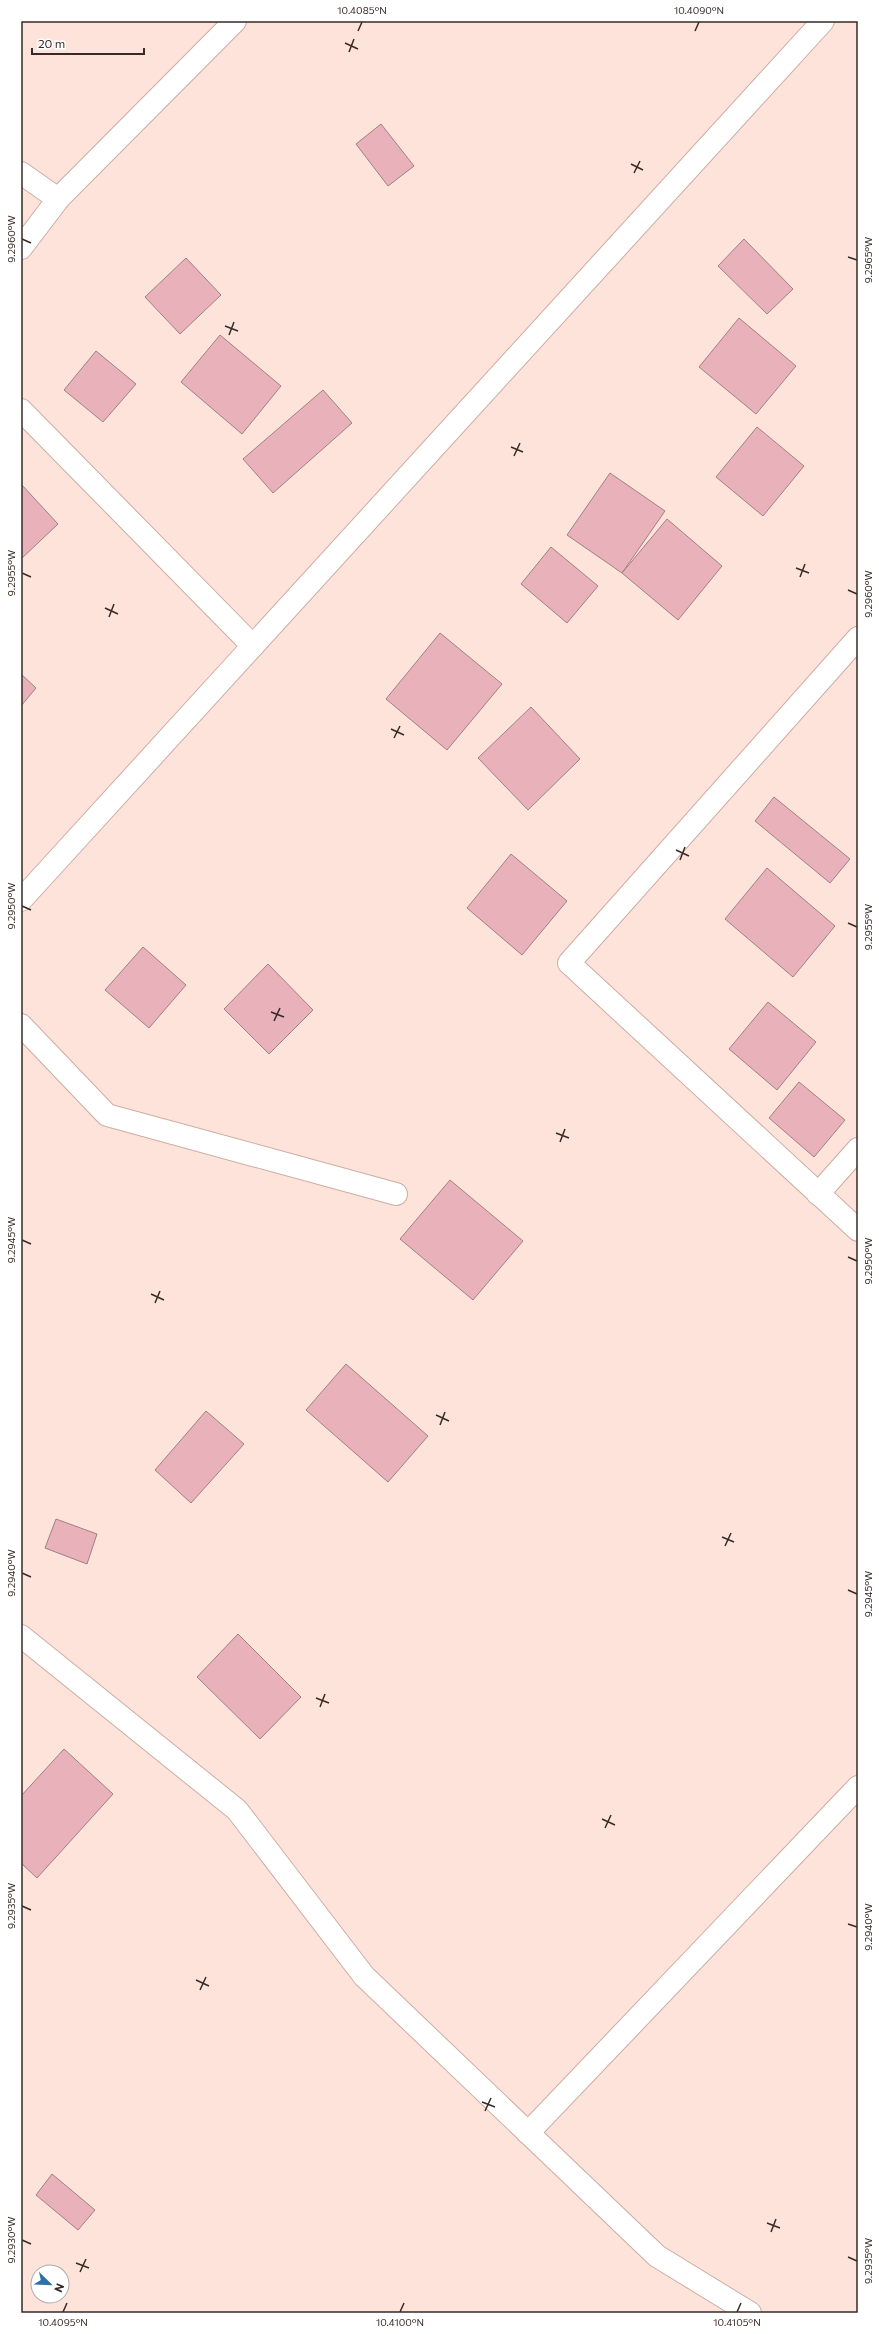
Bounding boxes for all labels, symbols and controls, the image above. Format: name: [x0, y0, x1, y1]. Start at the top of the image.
text: 10.4085°N: [337, 4, 387, 16]
text: 10.4090°N: [674, 4, 724, 16]
scale bar: [32, 30, 144, 56]
text: 20 m: [38, 36, 65, 50]
text: 9.2960°W: [5, 215, 17, 263]
text: 9.2965°W: [862, 237, 874, 283]
text: 9.2955°W: [5, 550, 17, 596]
text: 9.2960°W: [862, 570, 874, 618]
text: 9.2950°W: [5, 882, 17, 930]
text: 9.2955°W: [862, 904, 874, 950]
text: 9.2945°W: [5, 1217, 17, 1263]
text: 9.2950°W: [862, 1237, 874, 1285]
text: 9.2940°W: [5, 1549, 17, 1597]
text: 9.2945°W: [862, 1571, 874, 1617]
text: 9.2935°W: [5, 1883, 17, 1929]
text: 9.2940°W: [862, 1903, 874, 1951]
text: 9.2930°W: [5, 2217, 17, 2263]
text: 9.2935°W: [862, 2238, 874, 2284]
north arrow: [30, 2264, 70, 2304]
text: N: [52, 2282, 67, 2294]
text: 10.4095°N: [38, 2316, 88, 2328]
text: 10.4100°N: [376, 2316, 424, 2328]
text: 10.4105°N: [713, 2316, 761, 2328]

